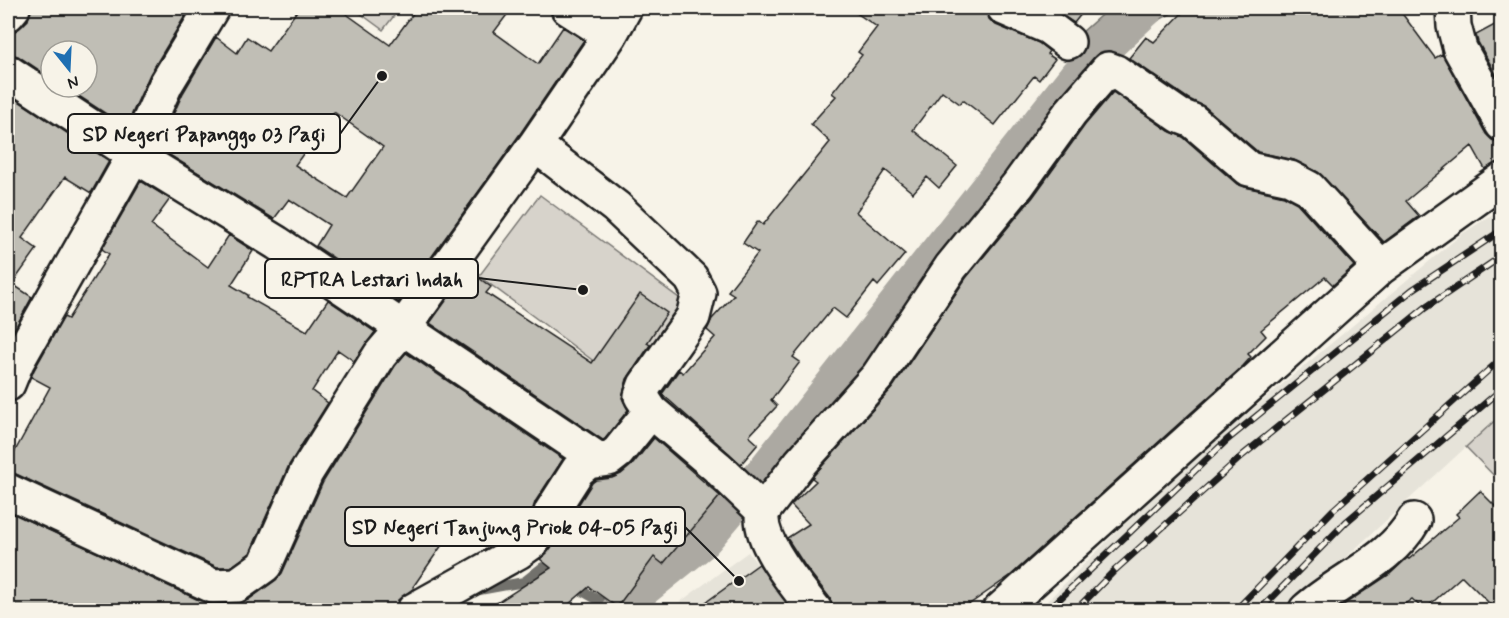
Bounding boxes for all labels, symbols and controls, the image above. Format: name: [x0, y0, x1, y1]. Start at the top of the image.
north arrow: [39, 39, 99, 99]
text: N: [65, 70, 81, 93]
callout: SD Negeri Papanggo 03 Pagi: [68, 114, 340, 153]
text: SD Negeri Papanggo 03 Pagi: [83, 121, 325, 151]
callout: RPTRA Lestari Indah: [265, 259, 478, 298]
text: RPTRA Lestari Indah: [281, 266, 463, 294]
callout: SD Negeri Tanjung Priok 04-05 Pagi: [345, 507, 685, 546]
text: SD Negeri Tanjung Priok 04-05 Pagi: [352, 514, 678, 544]

